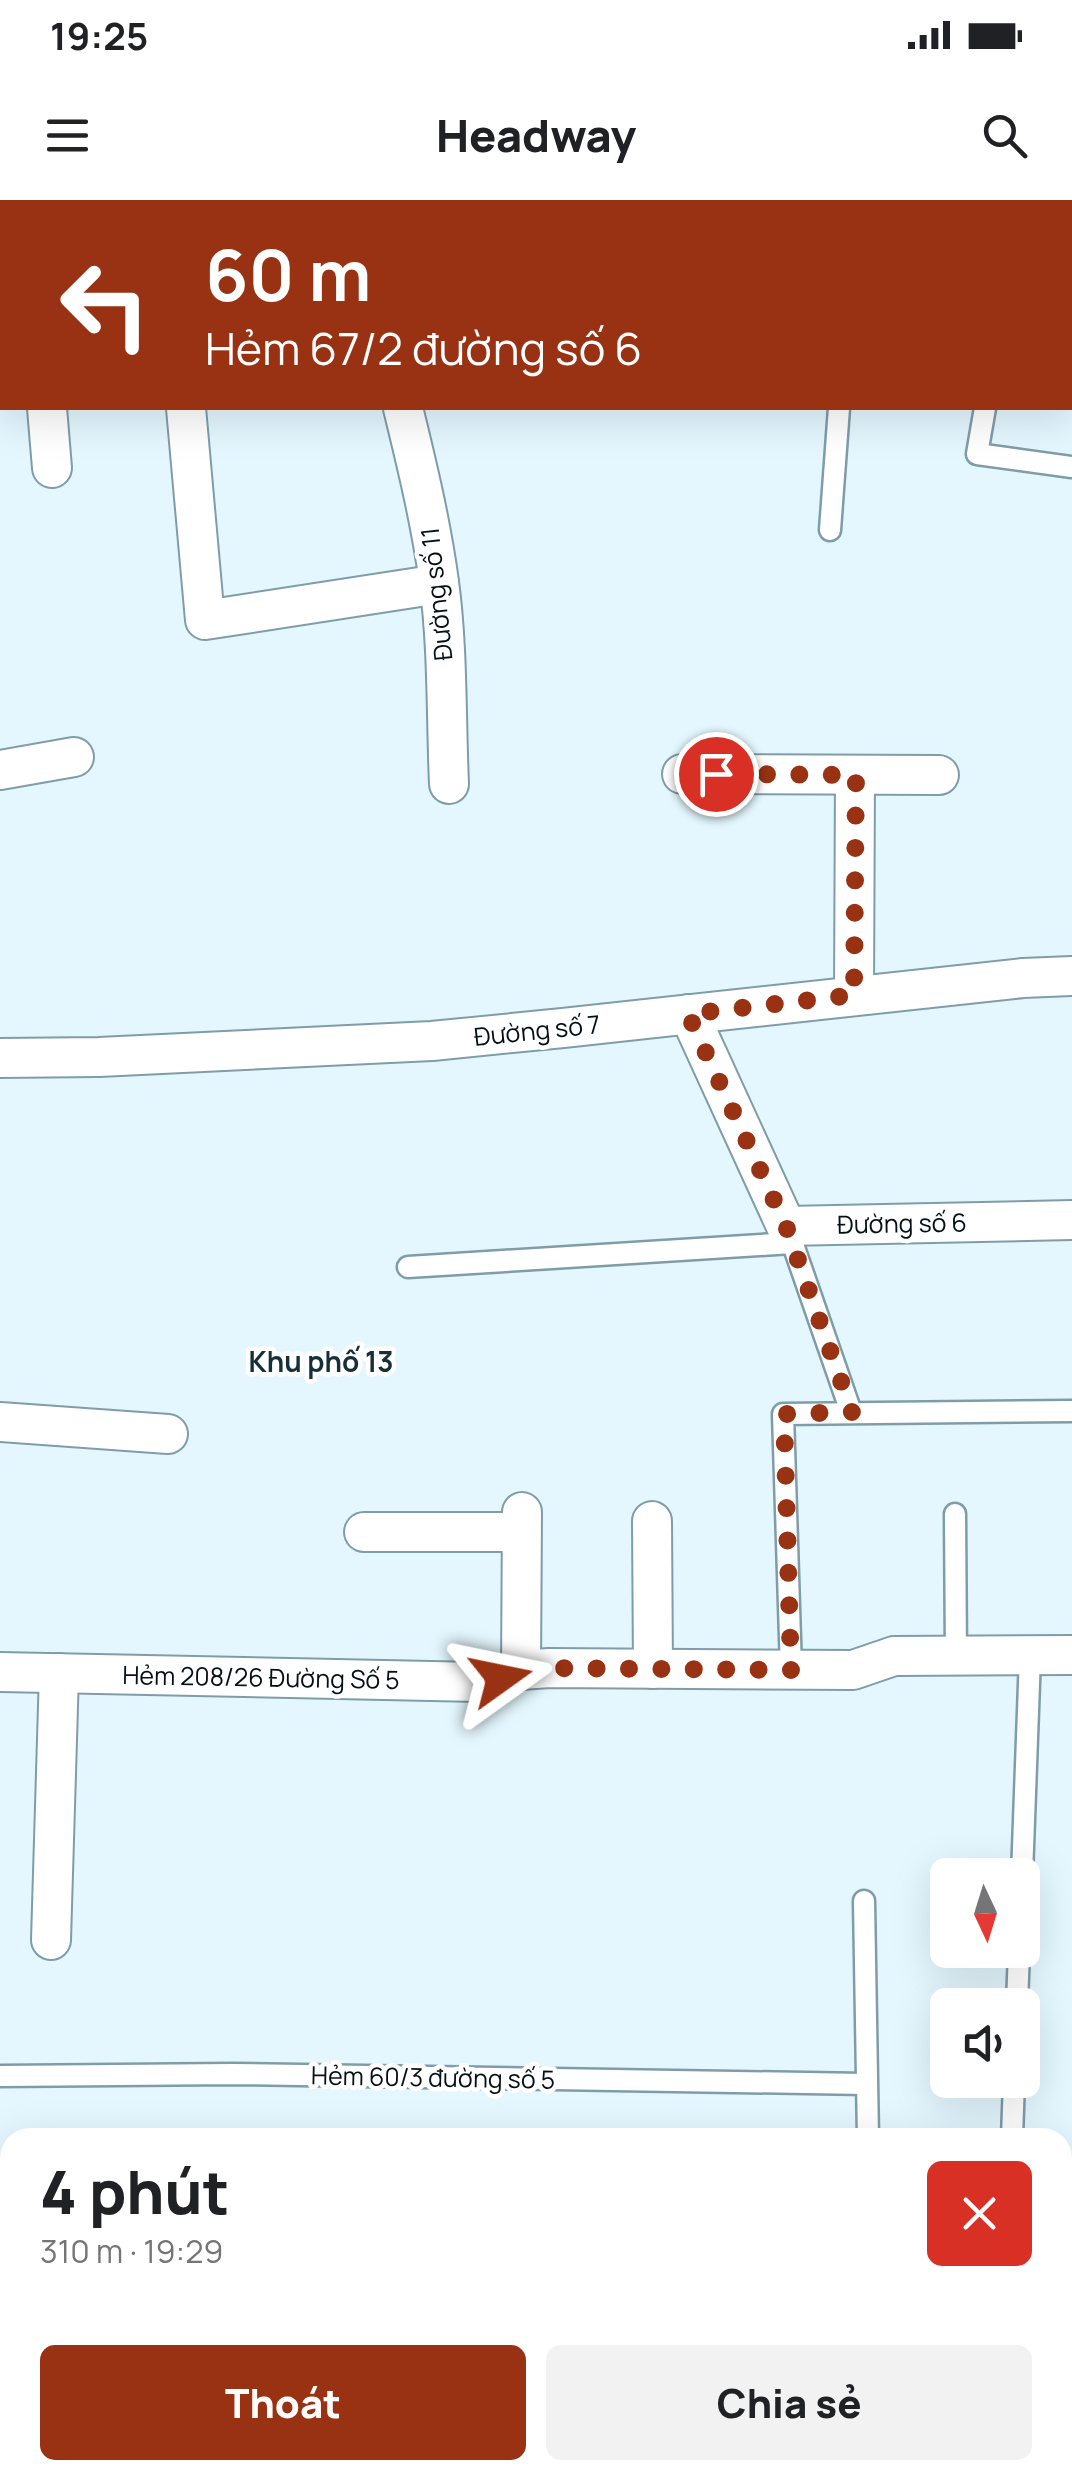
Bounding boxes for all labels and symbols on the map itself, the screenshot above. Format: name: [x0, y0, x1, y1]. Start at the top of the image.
street label: Đường số 11: [412, 526, 460, 662]
pin: [674, 732, 759, 817]
street label: Đường số 7: [472, 1006, 602, 1054]
street label: Đường số 6: [837, 1204, 967, 1242]
district label: Khu phố 13: [249, 1342, 393, 1380]
position arrow: [449, 1626, 553, 1730]
street label: Hẻm 208/26 Đường Số 5: [122, 1657, 400, 1697]
north arrow: [930, 1858, 1040, 1968]
street label: Hẻm 60/3 đường số 5: [311, 2057, 555, 2097]

